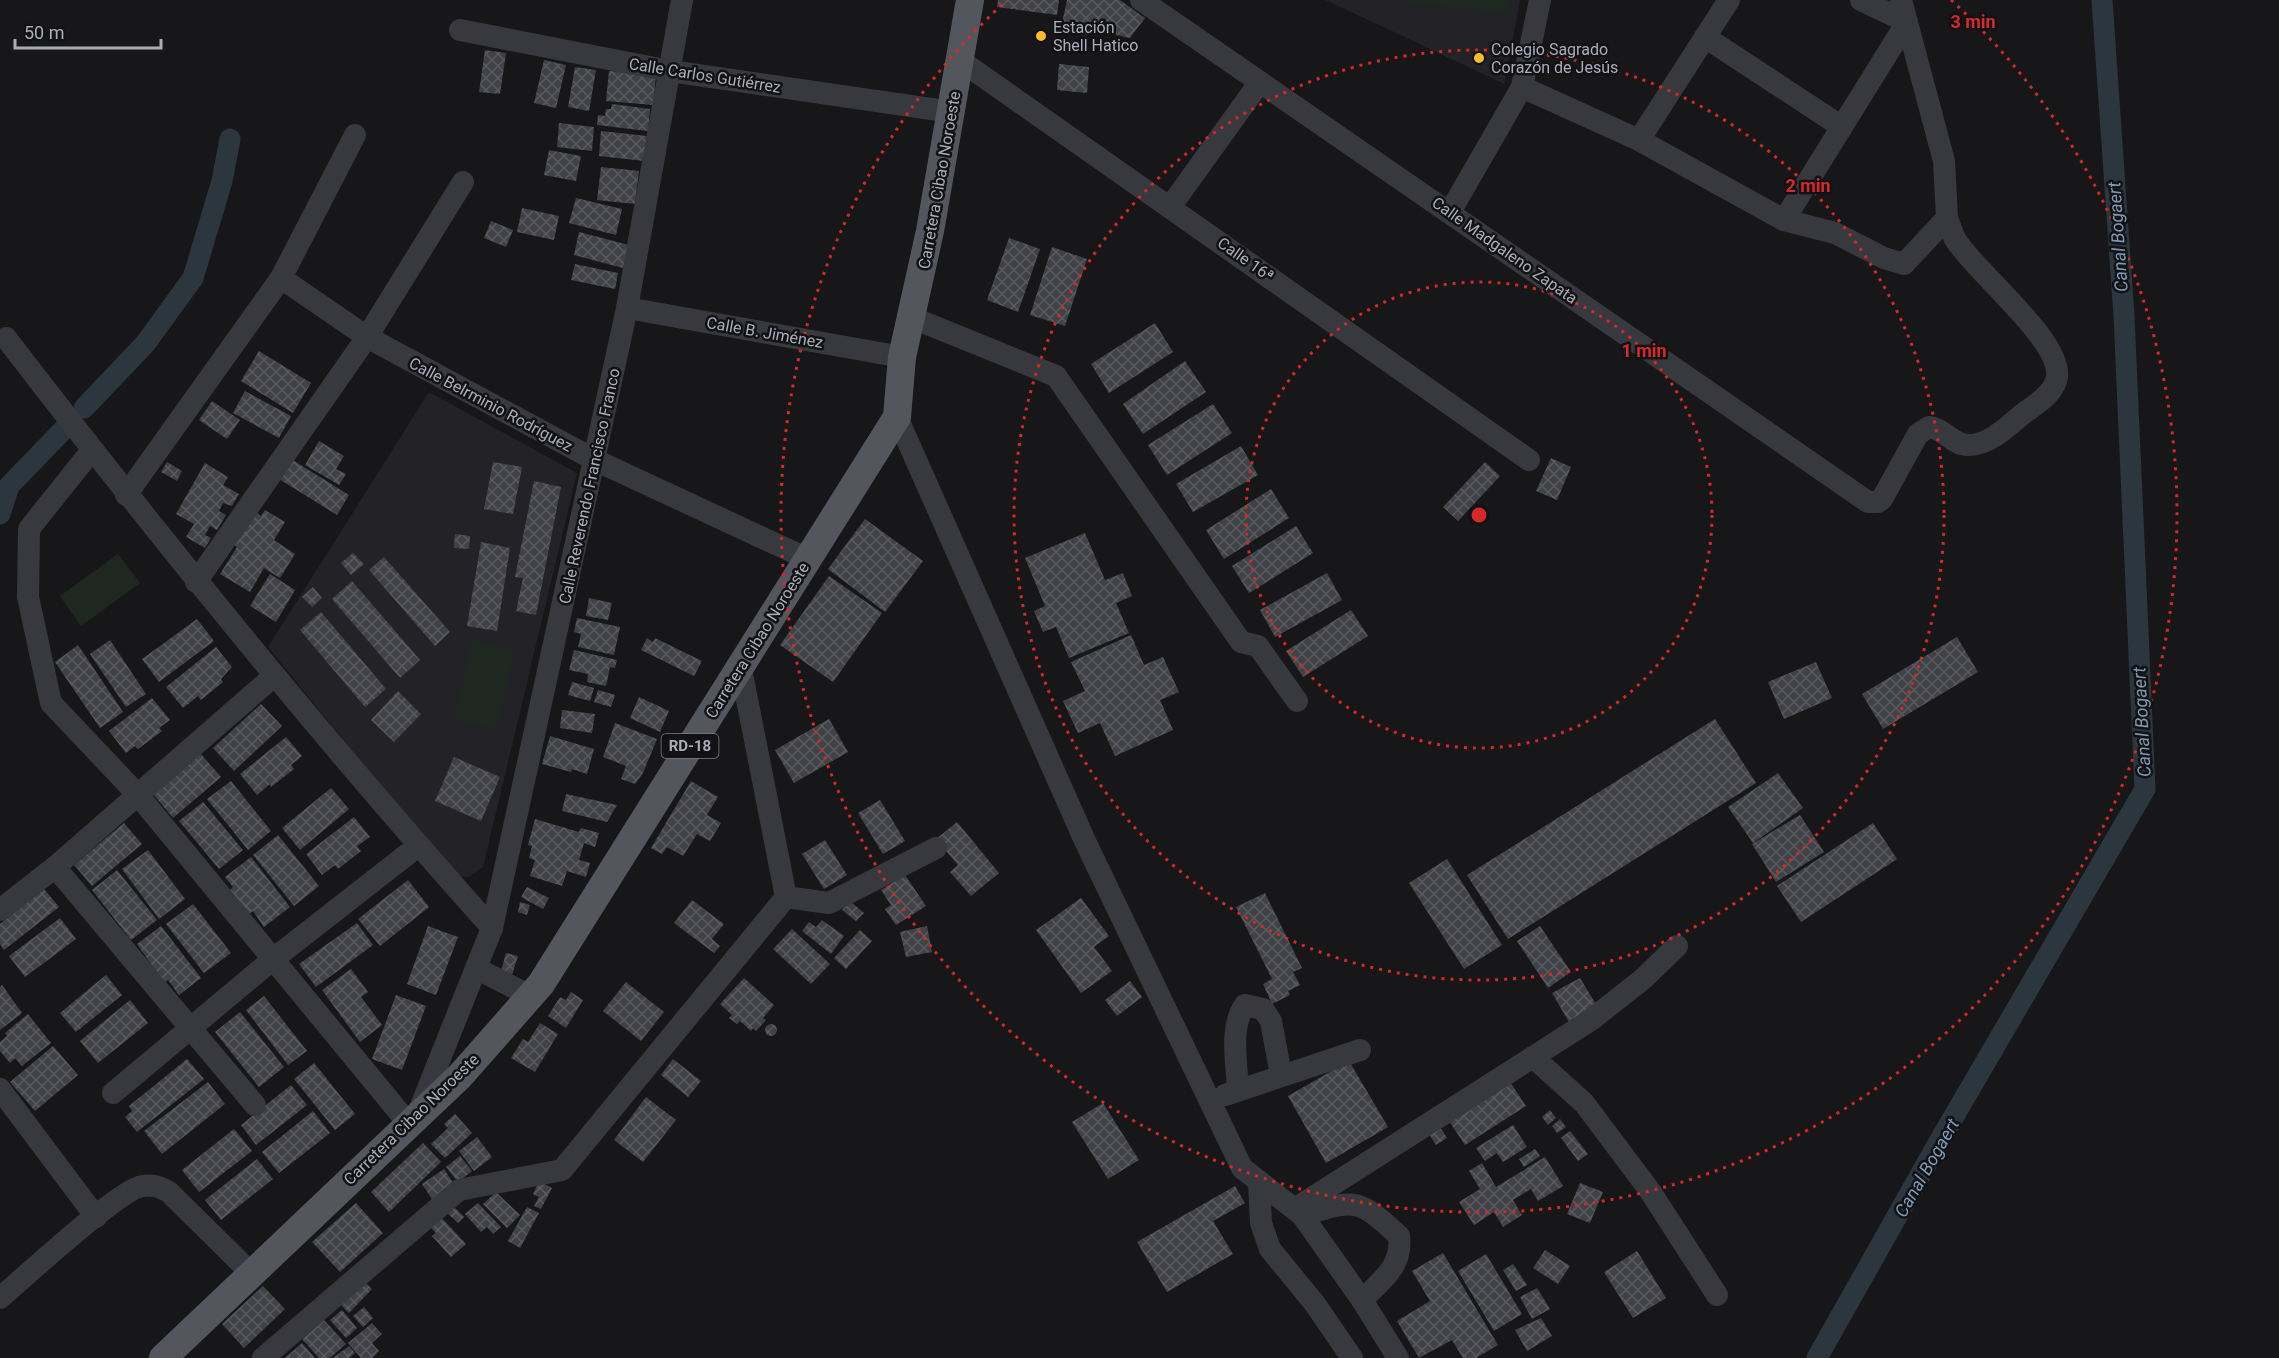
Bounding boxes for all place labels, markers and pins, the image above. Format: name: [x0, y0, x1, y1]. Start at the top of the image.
place label: Estación Shell Hatico: [1053, 18, 1138, 55]
marker: Estación Shell Hatico: [1034, 29, 1048, 43]
place label: Colegio Sagrado Corazón de Jesús: [1491, 40, 1618, 77]
marker: Colegio Sagrado Corazón de Jesús: [1472, 51, 1486, 65]
centre of rings: [1469, 505, 1489, 525]

